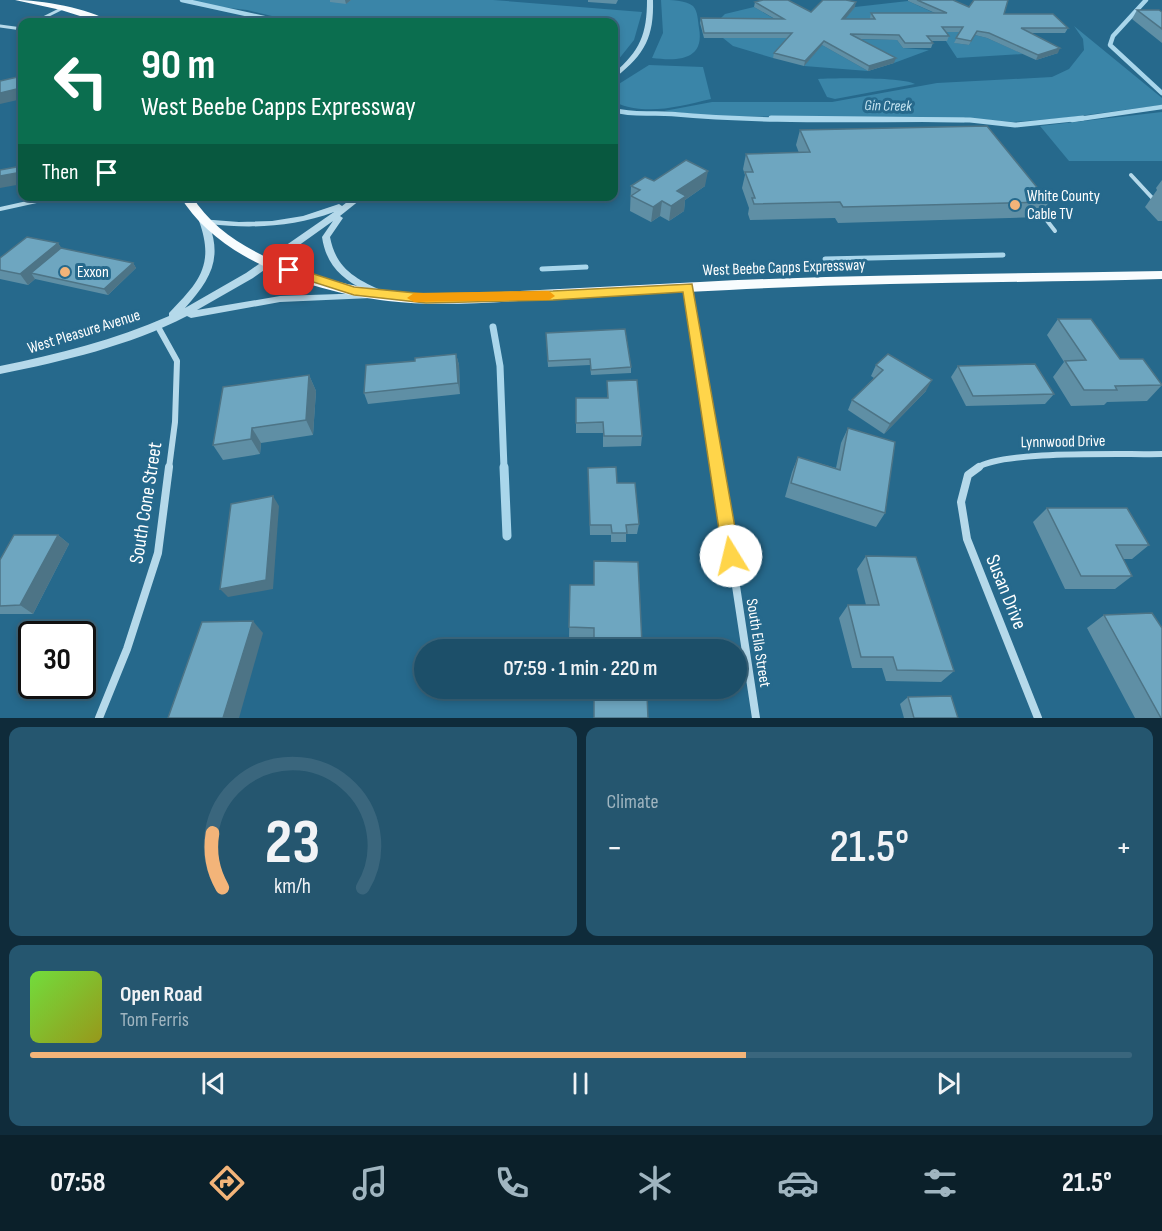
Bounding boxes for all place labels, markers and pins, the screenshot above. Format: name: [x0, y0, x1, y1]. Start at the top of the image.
place label: White County Cable TV: [1027, 187, 1100, 224]
marker: White County Cable TV: [1008, 198, 1022, 212]
pin: [263, 244, 314, 295]
place label: Exxon: [77, 263, 109, 282]
marker: Exxon: [58, 265, 72, 279]

